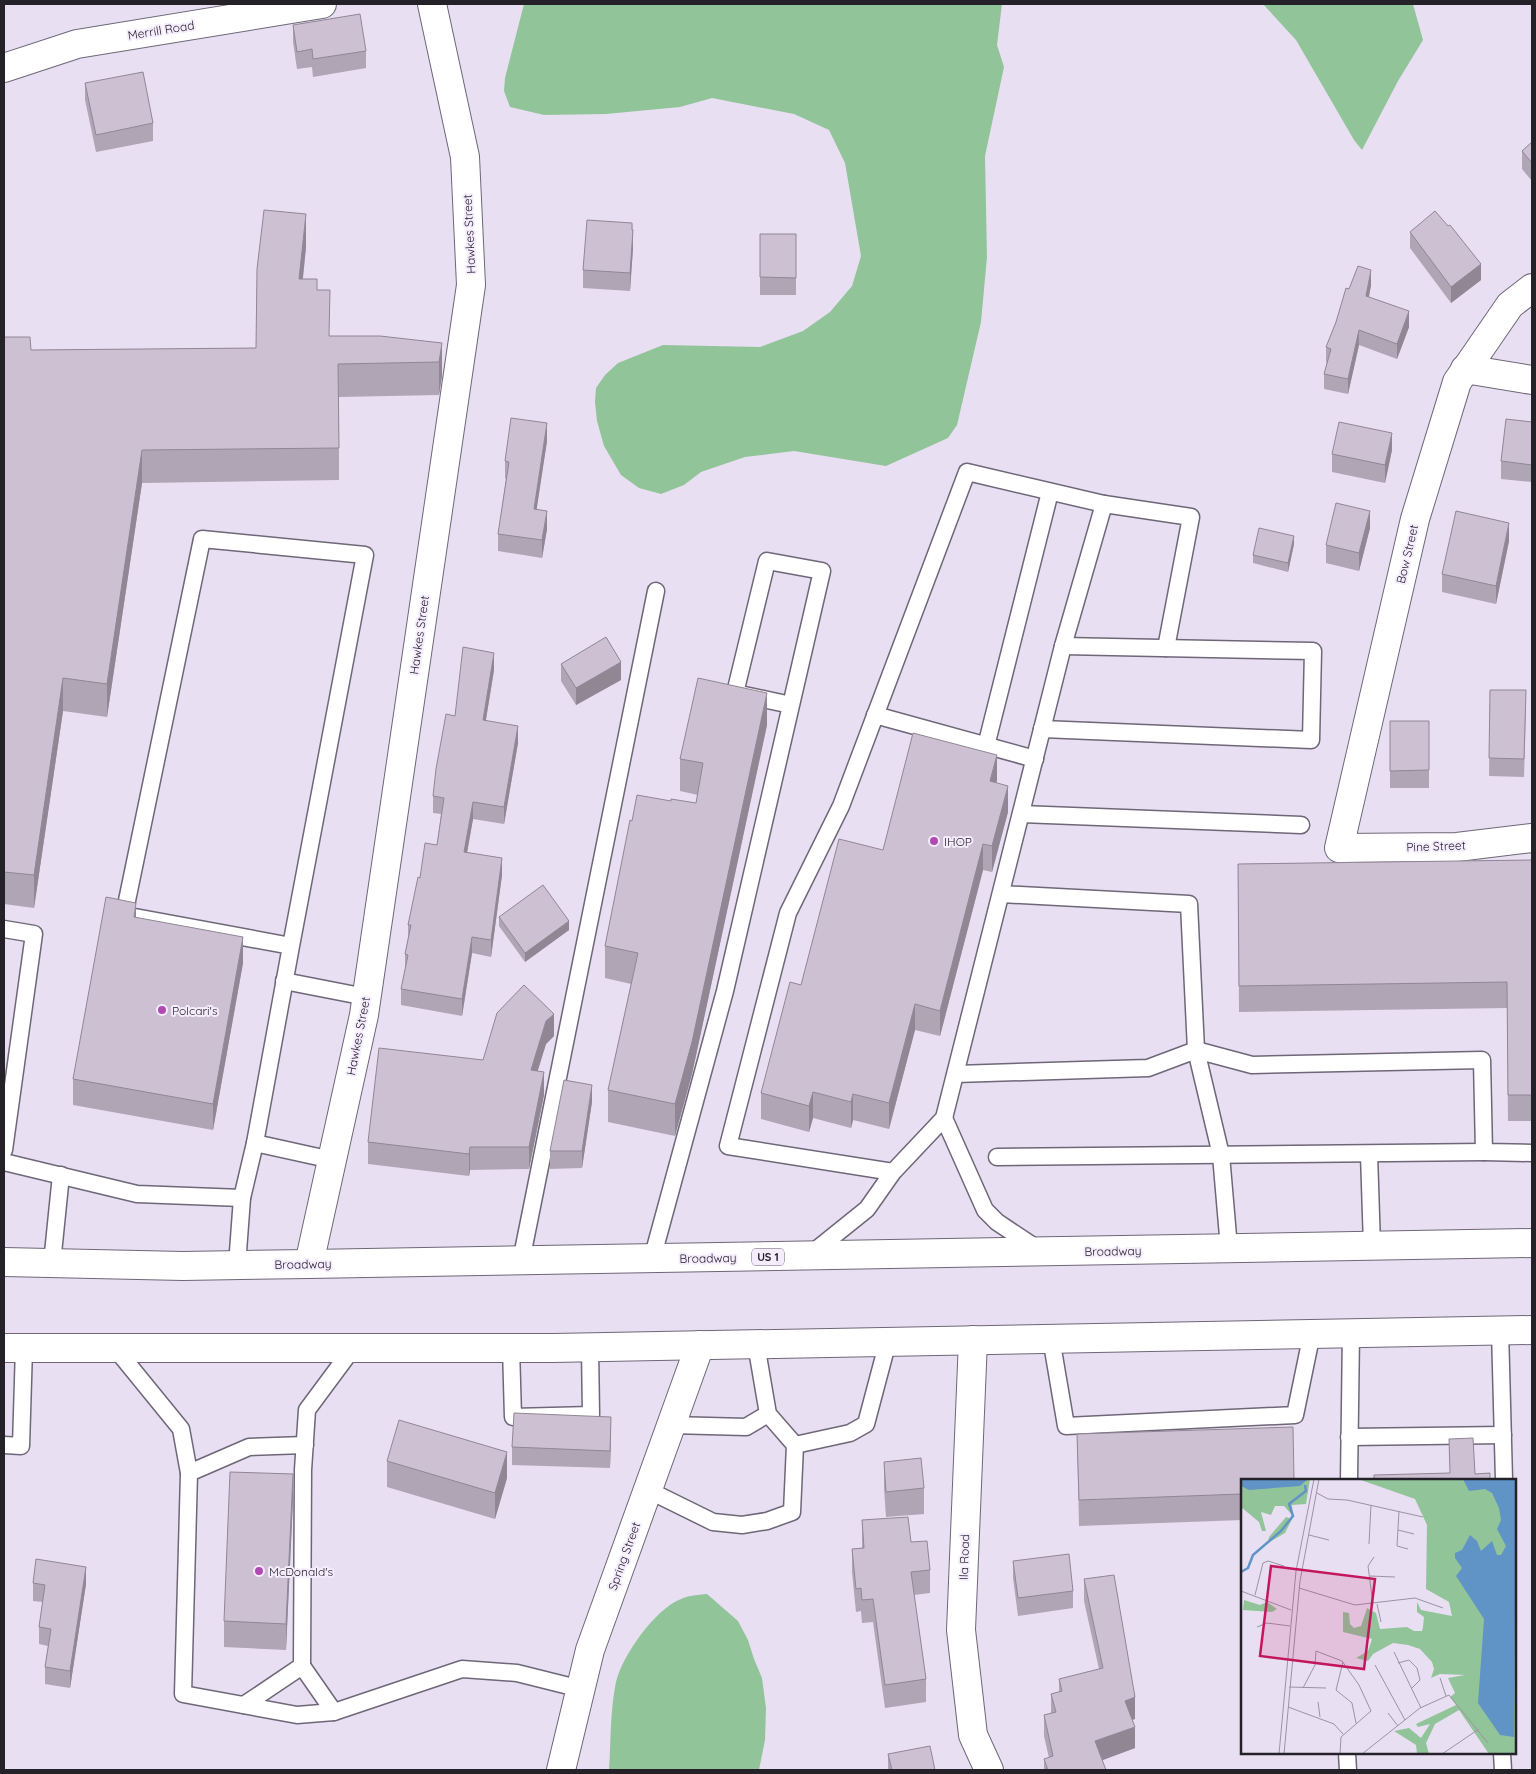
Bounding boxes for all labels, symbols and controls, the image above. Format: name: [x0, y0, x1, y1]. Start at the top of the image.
street label: Merrill Road: [127, 17, 195, 43]
street label: Hawkes Street: [459, 194, 479, 274]
street label: Bow Street: [1393, 523, 1421, 585]
street label: Hawkes Street: [406, 595, 432, 675]
place label: IHOP: [944, 834, 972, 849]
marker: IHOP: [928, 835, 940, 847]
street label: Pine Street: [1406, 837, 1466, 855]
street label: Hawkes Street: [343, 996, 373, 1076]
place label: Polcari's: [172, 1003, 218, 1018]
marker: Polcari's: [156, 1004, 168, 1016]
street label: Broadway: [1084, 1243, 1142, 1259]
road number: US 1: [752, 1248, 784, 1266]
street label: Broadway: [679, 1250, 737, 1266]
street label: Broadway: [274, 1256, 332, 1272]
inset map: [1241, 1479, 1516, 1754]
street label: Spring Street: [605, 1520, 643, 1592]
street label: Ila Road: [956, 1534, 972, 1580]
place label: McDonald's: [269, 1564, 334, 1579]
marker: McDonald's: [253, 1565, 265, 1577]

